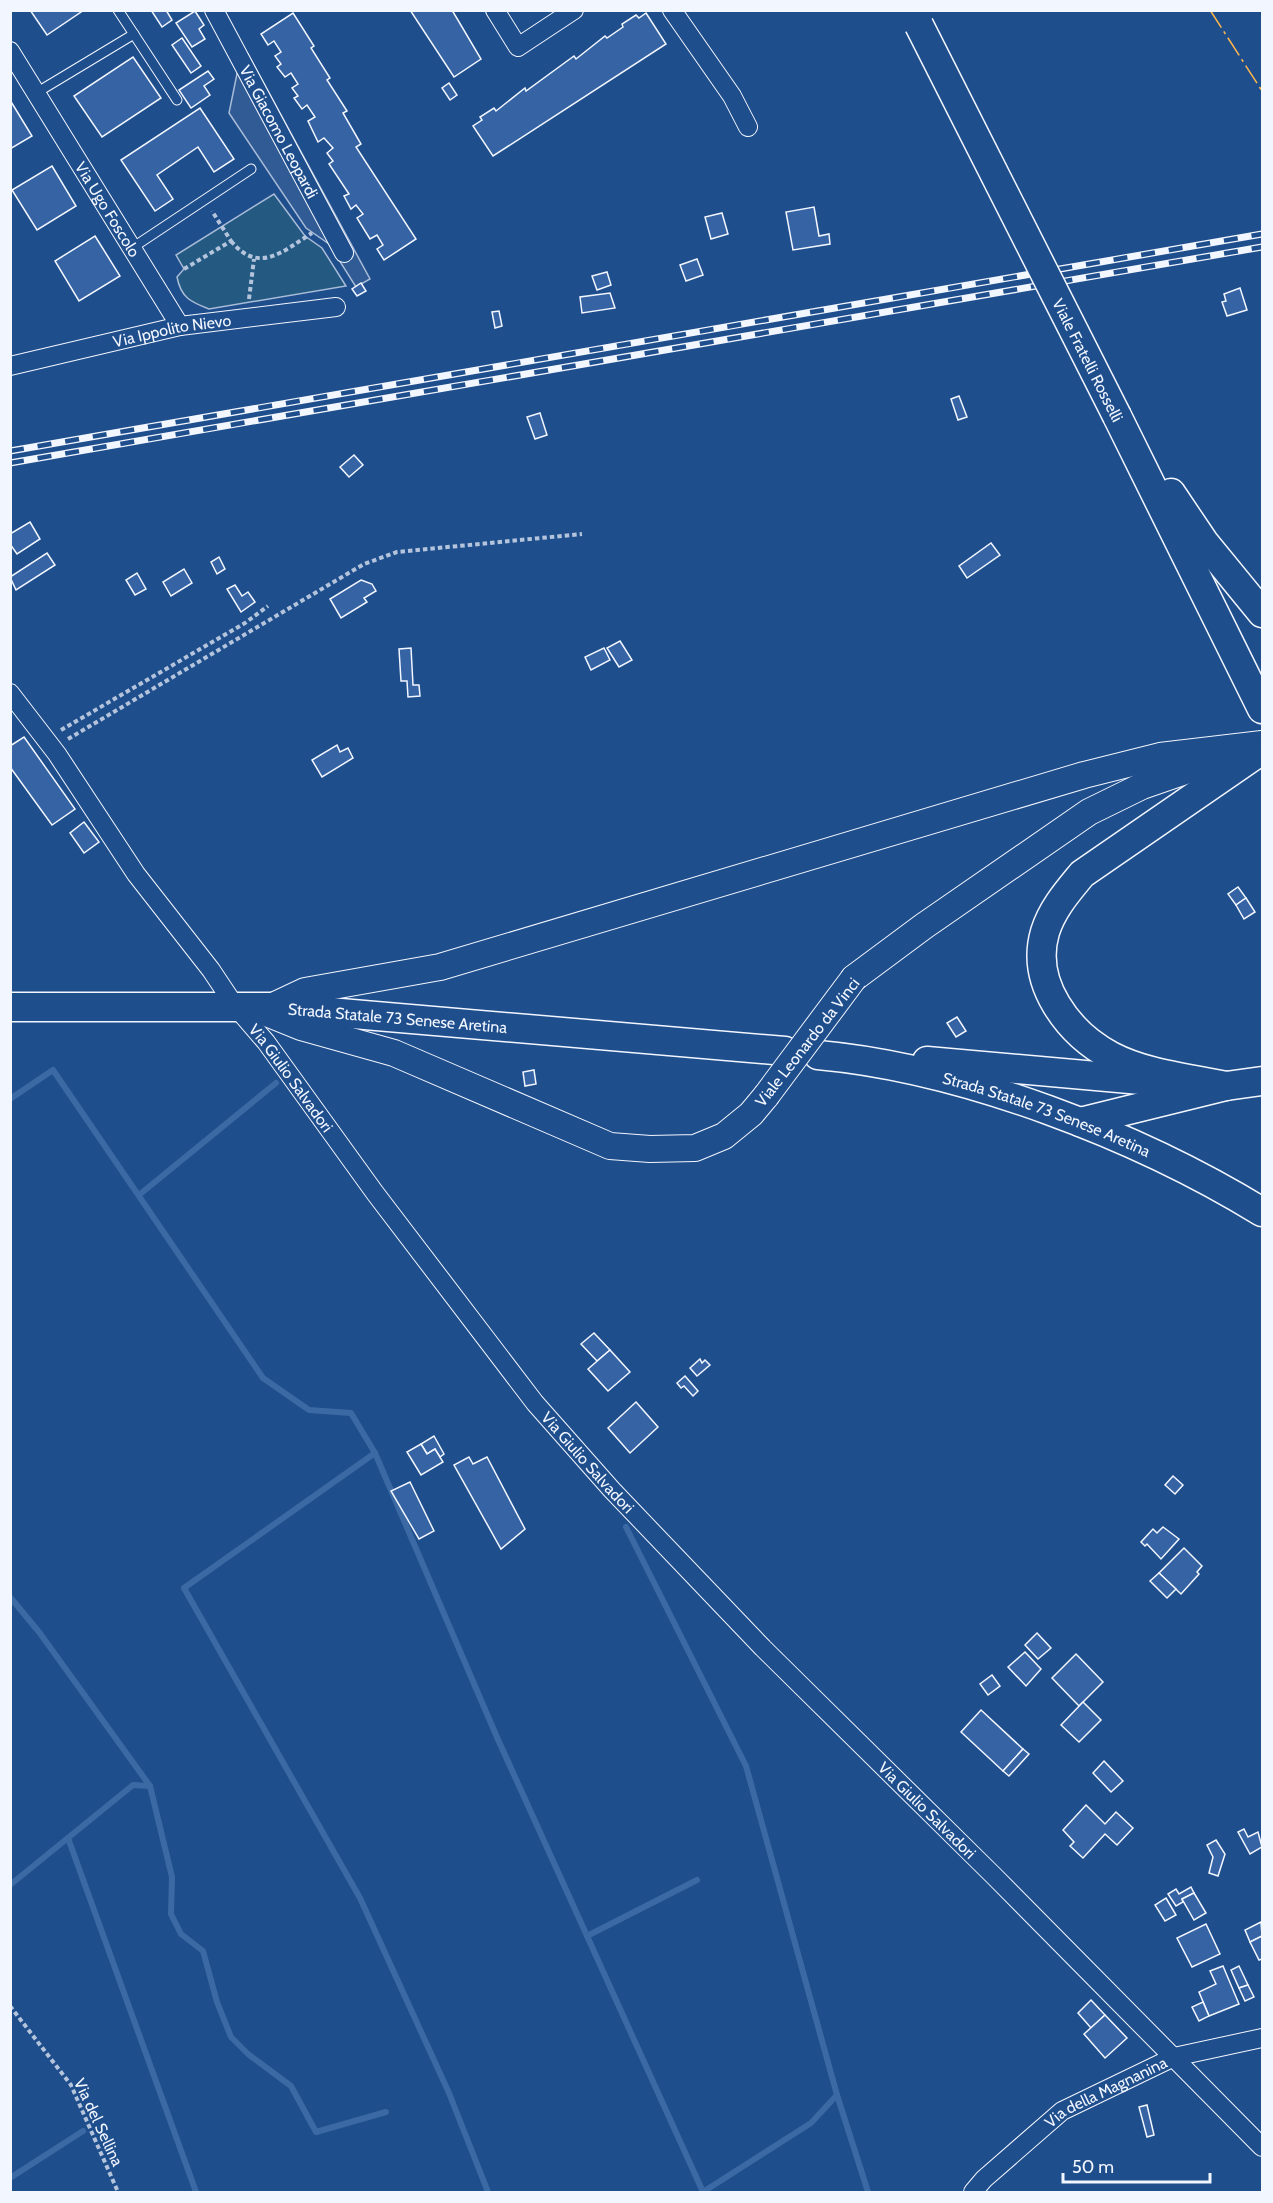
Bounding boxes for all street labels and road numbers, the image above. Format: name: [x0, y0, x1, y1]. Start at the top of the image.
street label: Via Giacomo Leopardi: [235, 62, 322, 202]
street label: Via Ugo Foscolo: [71, 158, 144, 261]
street label: Viale Fratelli Rosselli: [1048, 295, 1127, 425]
street label: Via Ippolito Nievo: [111, 311, 232, 351]
street label: Viale Leonardo da Vinci: [751, 974, 864, 1111]
street label: Strada Statale 73 Senese Aretina: [287, 999, 508, 1037]
street label: Via Giulio Salvadori: [245, 1020, 337, 1136]
street label: Strada Statale 73 Senese Aretina: [940, 1069, 1154, 1161]
street label: Via Giulio Salvadori: [537, 1408, 638, 1517]
street label: Via Giulio Salvadori: [874, 1758, 980, 1863]
street label: Via della Magnanina: [1041, 2053, 1170, 2132]
street label: Via del Sellina: [70, 2075, 127, 2169]

